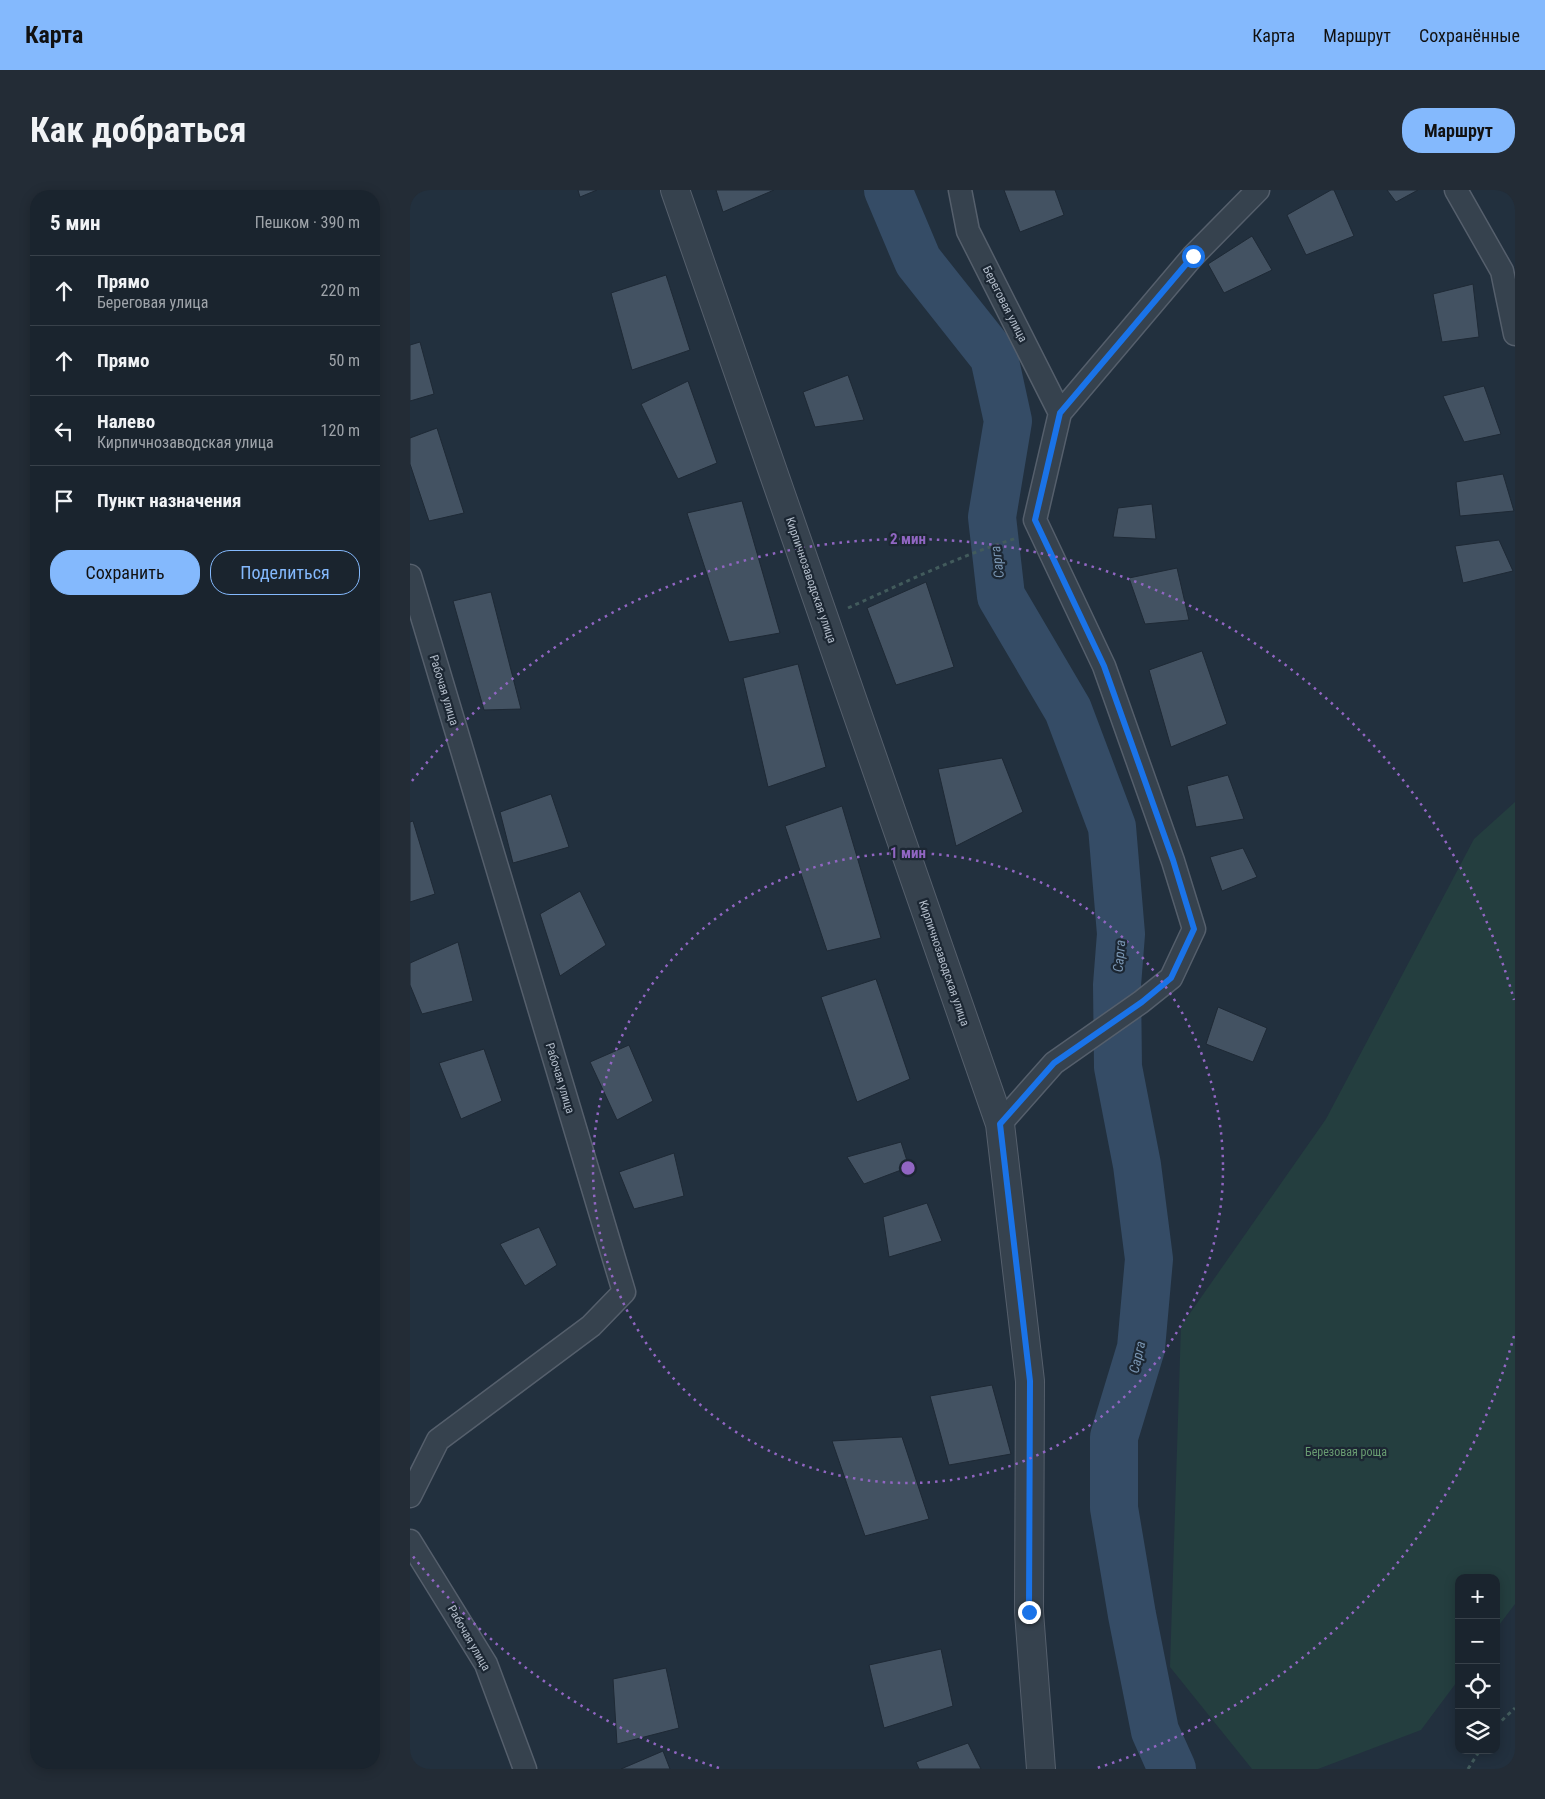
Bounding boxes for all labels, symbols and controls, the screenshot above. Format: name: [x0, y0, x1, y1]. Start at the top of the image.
text: Карта: [25, 21, 83, 49]
text: Карта: [1252, 25, 1295, 46]
text: Маршрут: [1323, 25, 1391, 46]
text: Сохранённые: [1419, 25, 1520, 46]
button: Маршрут: [1402, 108, 1515, 153]
text: Как добраться: [30, 110, 246, 151]
text: 5 мин: [50, 211, 100, 235]
text: Пешком · 390 m: [255, 213, 360, 232]
route start: [1182, 245, 1205, 268]
street label: Береговая улица: [980, 264, 1030, 345]
text: Прямо: [97, 270, 150, 293]
icon: ahead: [50, 277, 78, 305]
text: 220 m: [321, 281, 360, 300]
text: Береговая улица: [97, 293, 208, 312]
icon: ahead: [50, 347, 78, 375]
text: Прямо: [97, 349, 150, 372]
text: 50 m: [328, 351, 360, 370]
text: Налево: [97, 410, 155, 433]
icon: left: [50, 417, 78, 445]
text: 120 m: [321, 421, 360, 440]
text: Кирпичнозаводская улица: [97, 433, 274, 452]
icon: arrive: [50, 487, 78, 515]
text: Пункт назначения: [97, 489, 241, 512]
street label: Кирпичнозаводская улица: [783, 515, 839, 645]
text: 2 мин: [890, 530, 926, 548]
water label: Сарга: [987, 545, 1007, 579]
button: Сохранить: [50, 550, 200, 595]
button: Поделиться: [210, 550, 360, 595]
street label: Рабочая улица: [427, 653, 461, 727]
text: 1 мин: [890, 844, 926, 862]
street label: Кирпичнозаводская улица: [916, 898, 972, 1028]
water label: Сарга: [1110, 939, 1128, 973]
street label: Рабочая улица: [543, 1041, 577, 1115]
centre of rings: [899, 1159, 917, 1177]
water label: Сарга: [1126, 1339, 1148, 1375]
park label: Березовая роща: [1305, 1445, 1387, 1459]
map controls: [1455, 1574, 1500, 1754]
button: +: [1455, 1574, 1500, 1619]
route end: [1018, 1601, 1041, 1624]
street label: Рабочая улица: [445, 1603, 494, 1673]
button: −: [1455, 1619, 1500, 1664]
button: locate: [1455, 1664, 1500, 1709]
button: layers: [1455, 1709, 1500, 1754]

